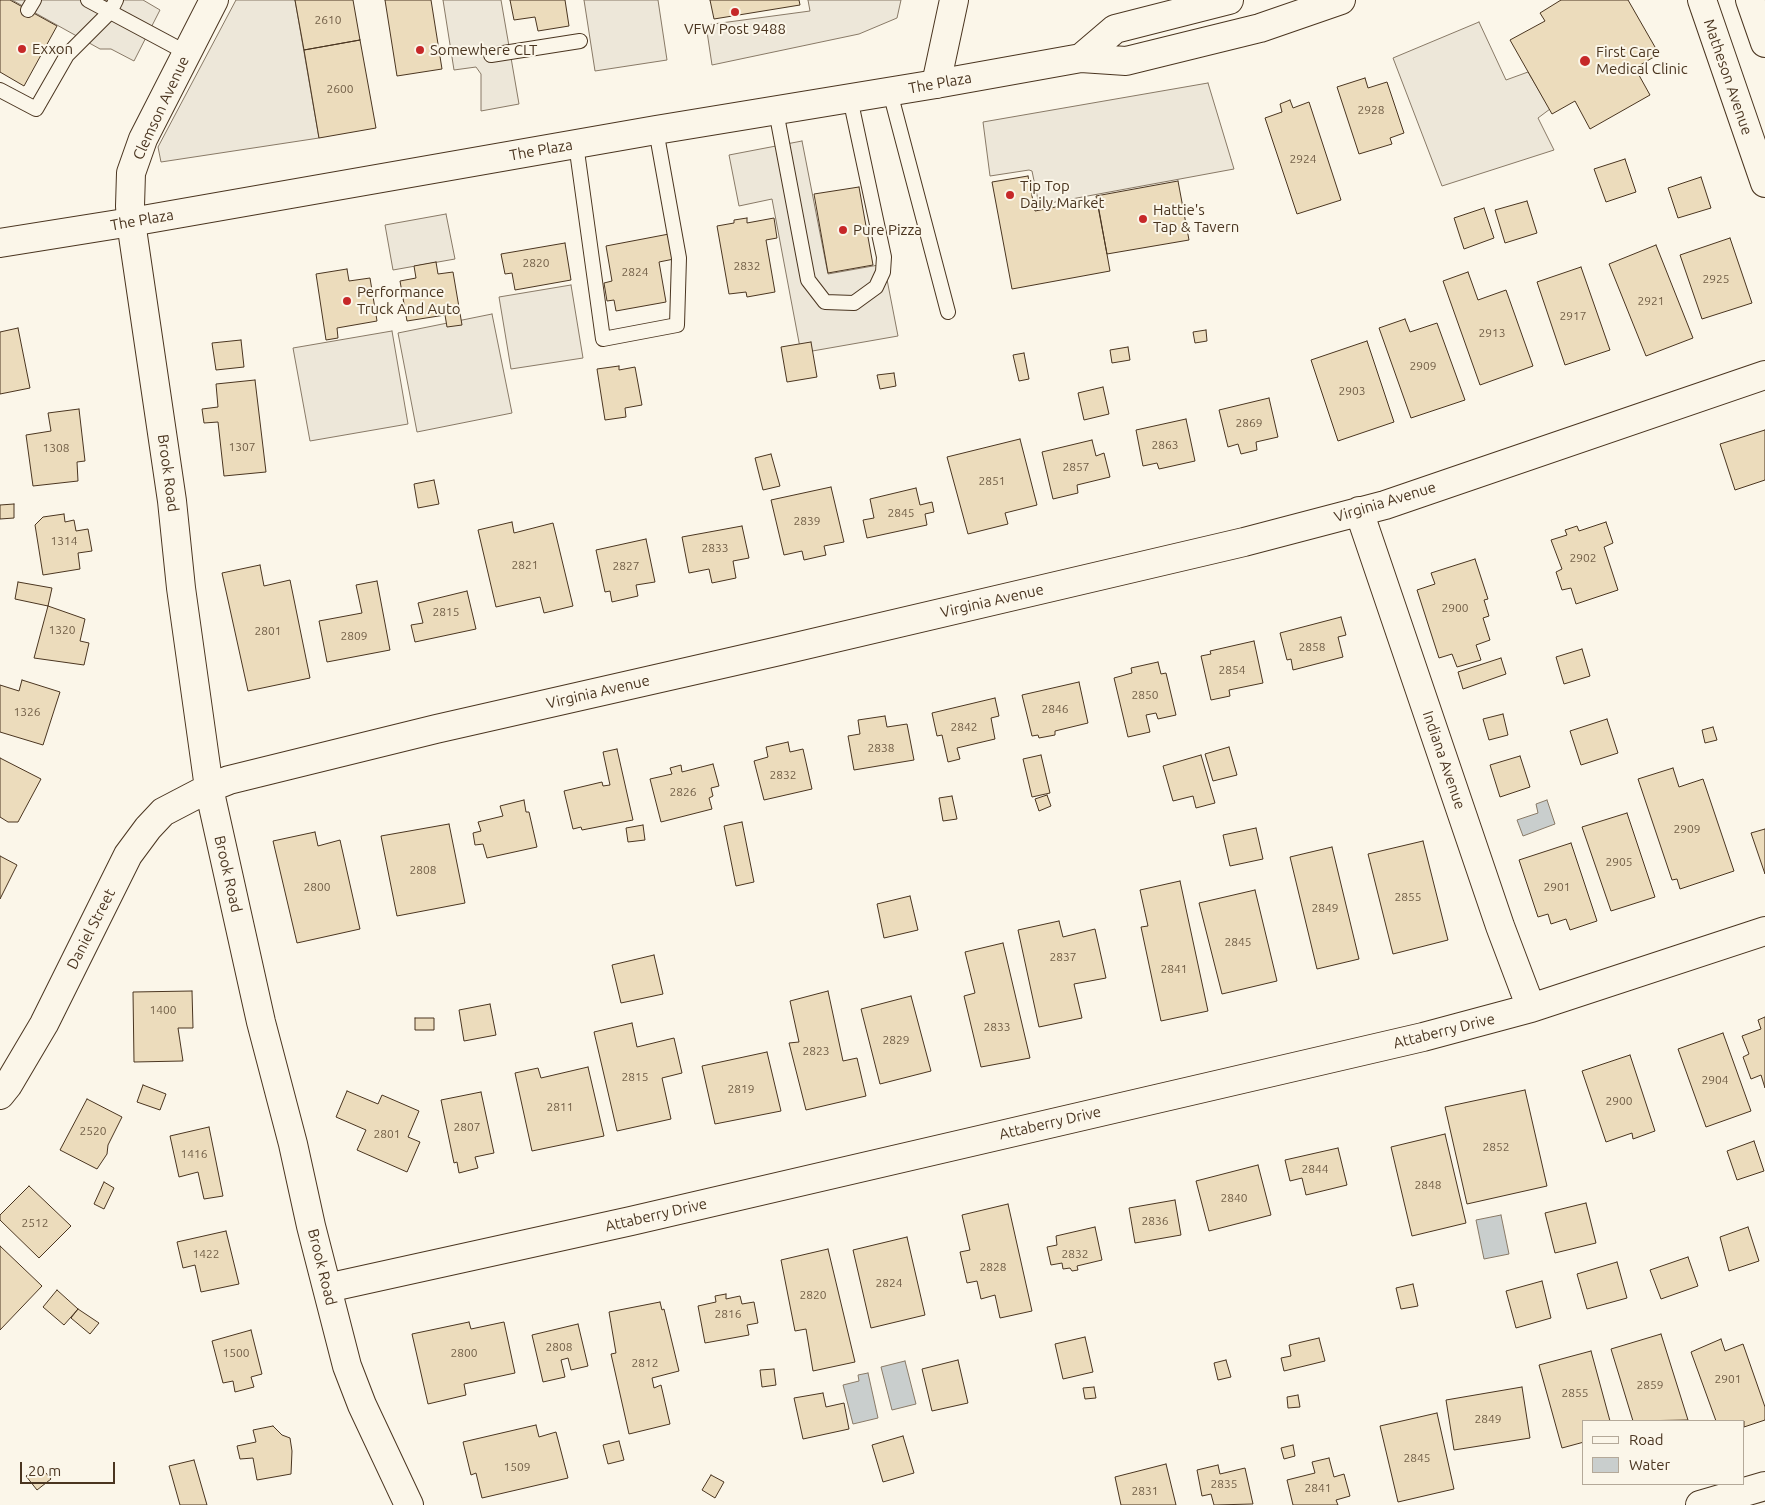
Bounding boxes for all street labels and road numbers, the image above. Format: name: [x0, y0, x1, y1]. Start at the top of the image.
street label: Matheson Avenue: [1700, 17, 1756, 137]
street label: Clemson Avenue: [129, 53, 193, 163]
street label: The Plaza: [907, 69, 973, 97]
street label: The Plaza: [508, 136, 574, 164]
street label: The Plaza: [109, 206, 175, 234]
street label: Brook Road: [154, 433, 182, 513]
street label: Virginia Avenue: [1332, 478, 1438, 526]
street label: Virginia Avenue: [939, 580, 1045, 622]
street label: Virginia Avenue: [545, 671, 651, 713]
street label: Indiana Avenue: [1419, 708, 1469, 812]
street label: Brook Road: [210, 834, 246, 914]
street label: Daniel Street: [63, 886, 119, 972]
street label: Attaberry Drive: [1391, 1010, 1497, 1052]
street label: Attaberry Drive: [997, 1103, 1103, 1143]
street label: Attaberry Drive: [603, 1195, 709, 1235]
street label: Brook Road: [304, 1227, 340, 1307]

